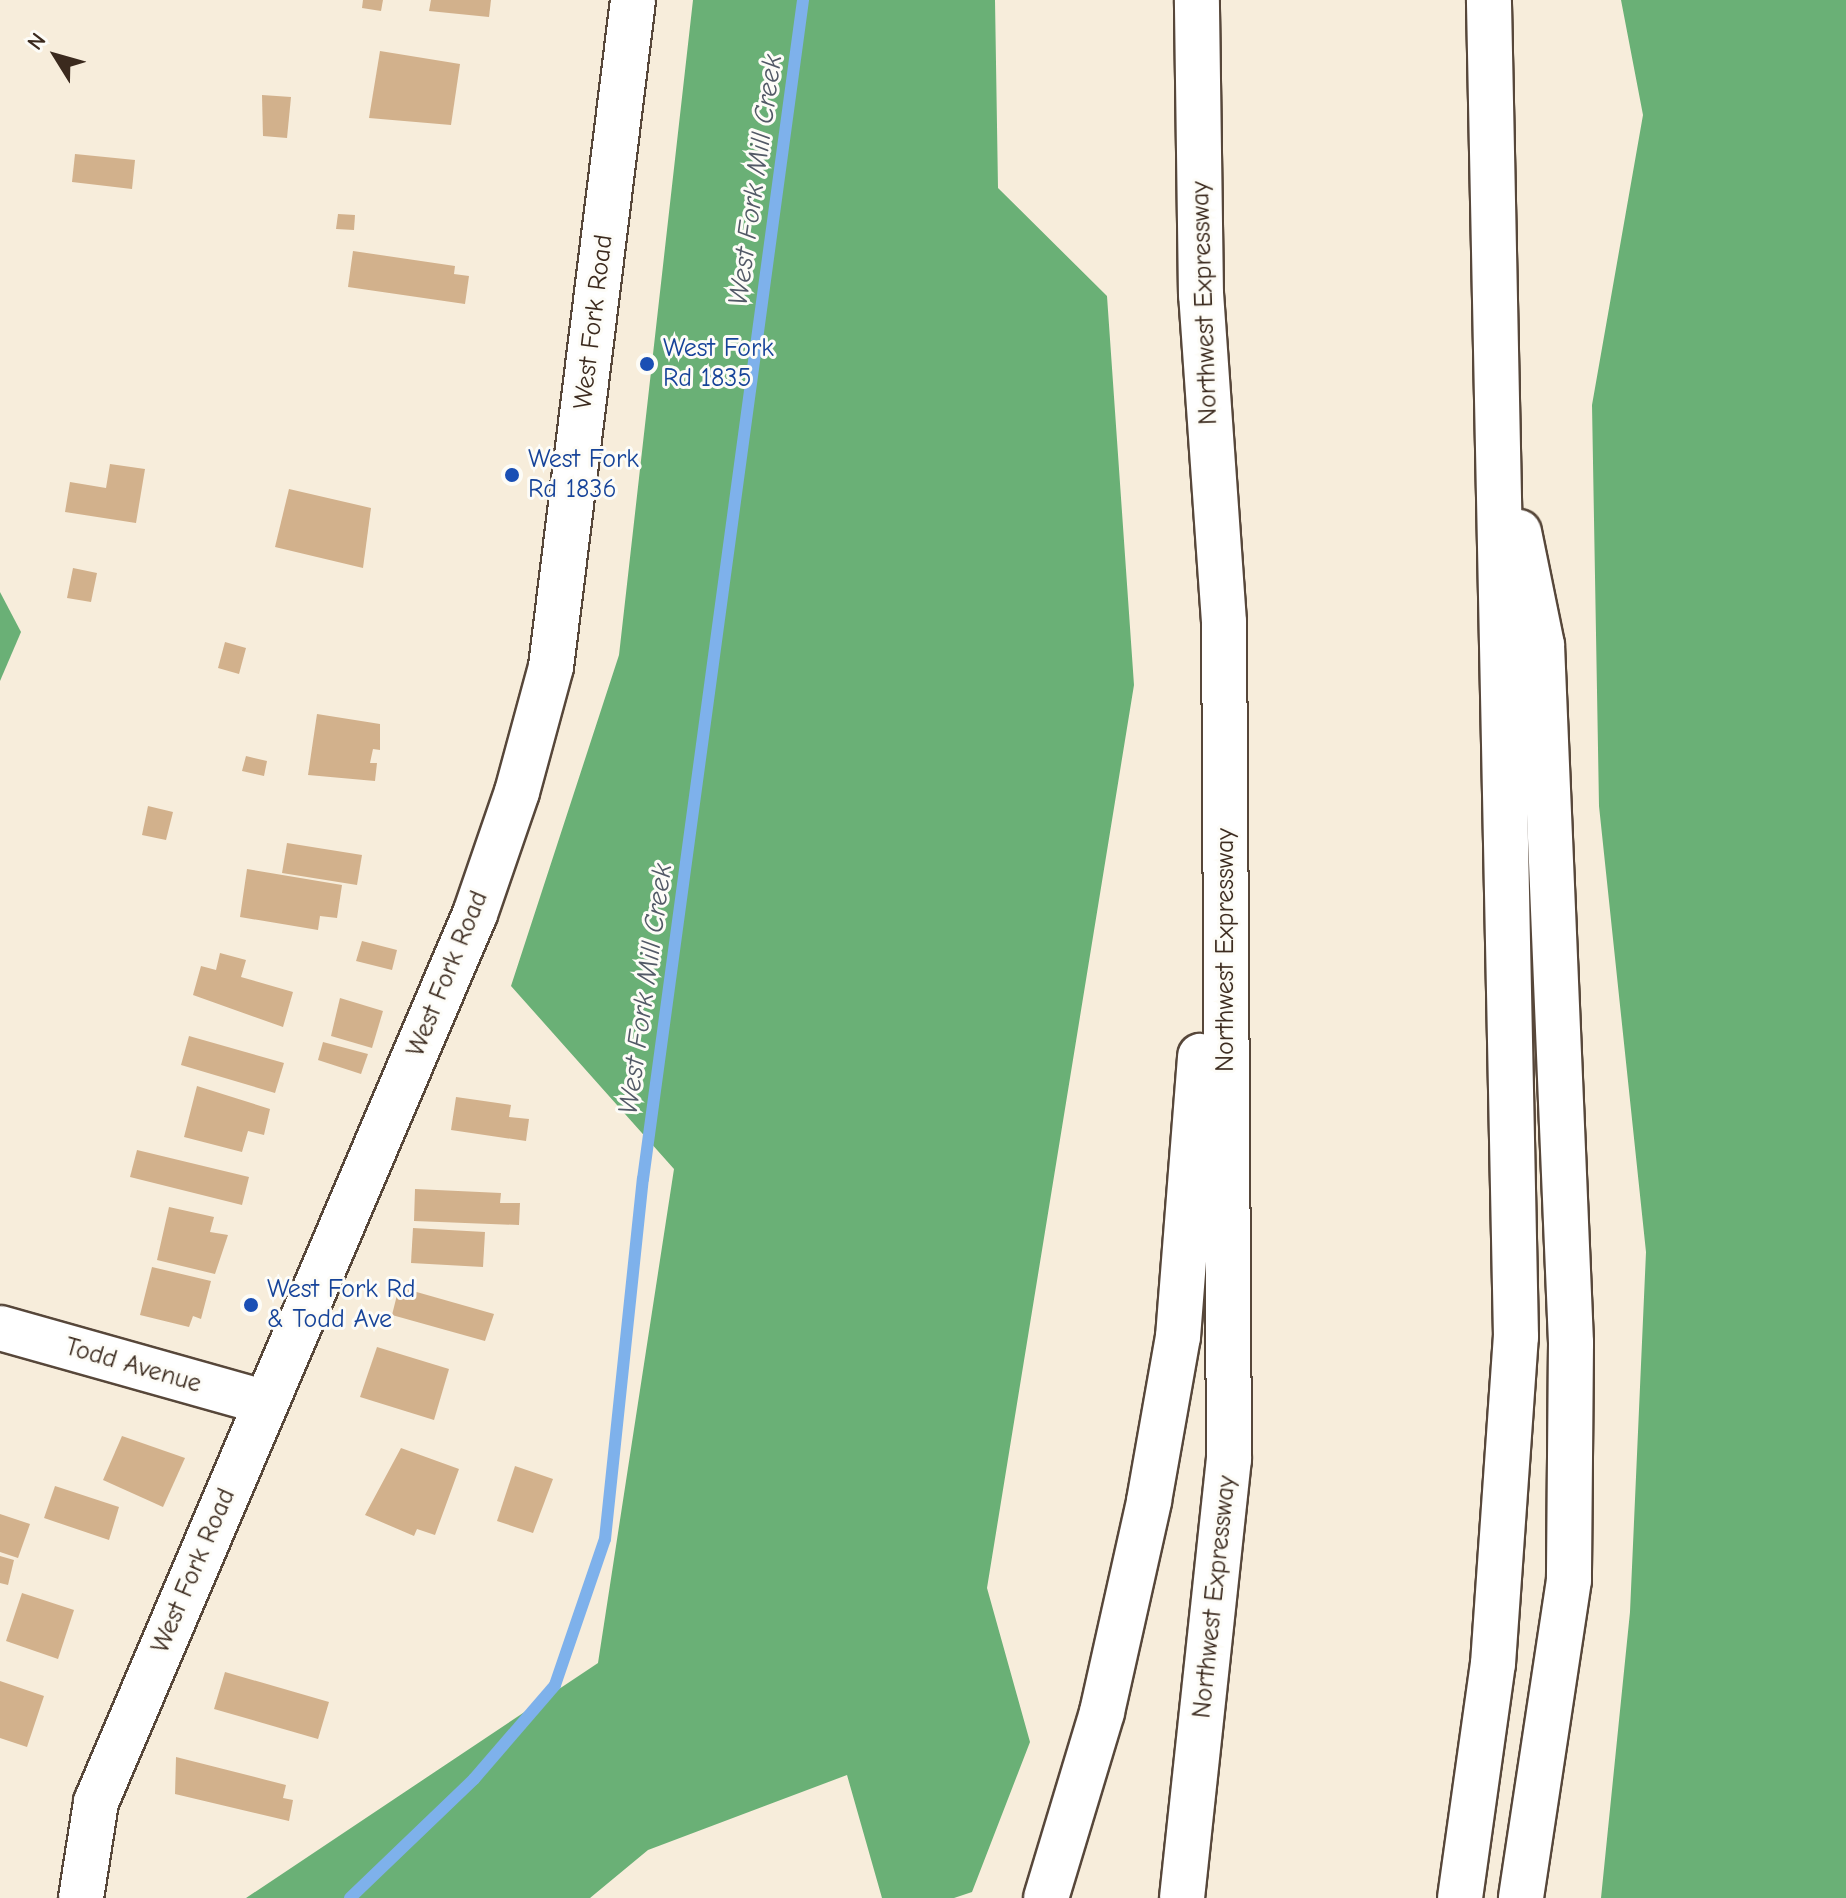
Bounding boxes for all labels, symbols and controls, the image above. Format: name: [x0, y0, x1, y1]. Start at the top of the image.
north arrow: [16, 16, 96, 96]
text: N: [22, 28, 52, 55]
water label: West Fork Mill Creek: [721, 53, 789, 307]
street label: Northwest Expressway: [1185, 181, 1225, 425]
street label: West Fork Road: [568, 233, 620, 411]
place label: West Fork Rd 1835: [663, 333, 774, 394]
marker: West Fork Rd 1835: [638, 355, 656, 373]
place label: West Fork Rd 1836: [528, 444, 639, 506]
marker: West Fork Rd 1836: [503, 466, 521, 484]
street label: Northwest Expressway: [1210, 828, 1242, 1072]
water label: West Fork Mill Creek: [611, 862, 679, 1116]
street label: West Fork Road: [401, 887, 495, 1061]
place label: West Fork Rd & Todd Ave: [267, 1274, 416, 1336]
marker: West Fork Rd & Todd Ave: [242, 1296, 260, 1314]
street label: Todd Avenue: [61, 1332, 205, 1400]
street label: Northwest Expressway: [1187, 1474, 1243, 1720]
street label: West Fork Road: [145, 1484, 243, 1658]

